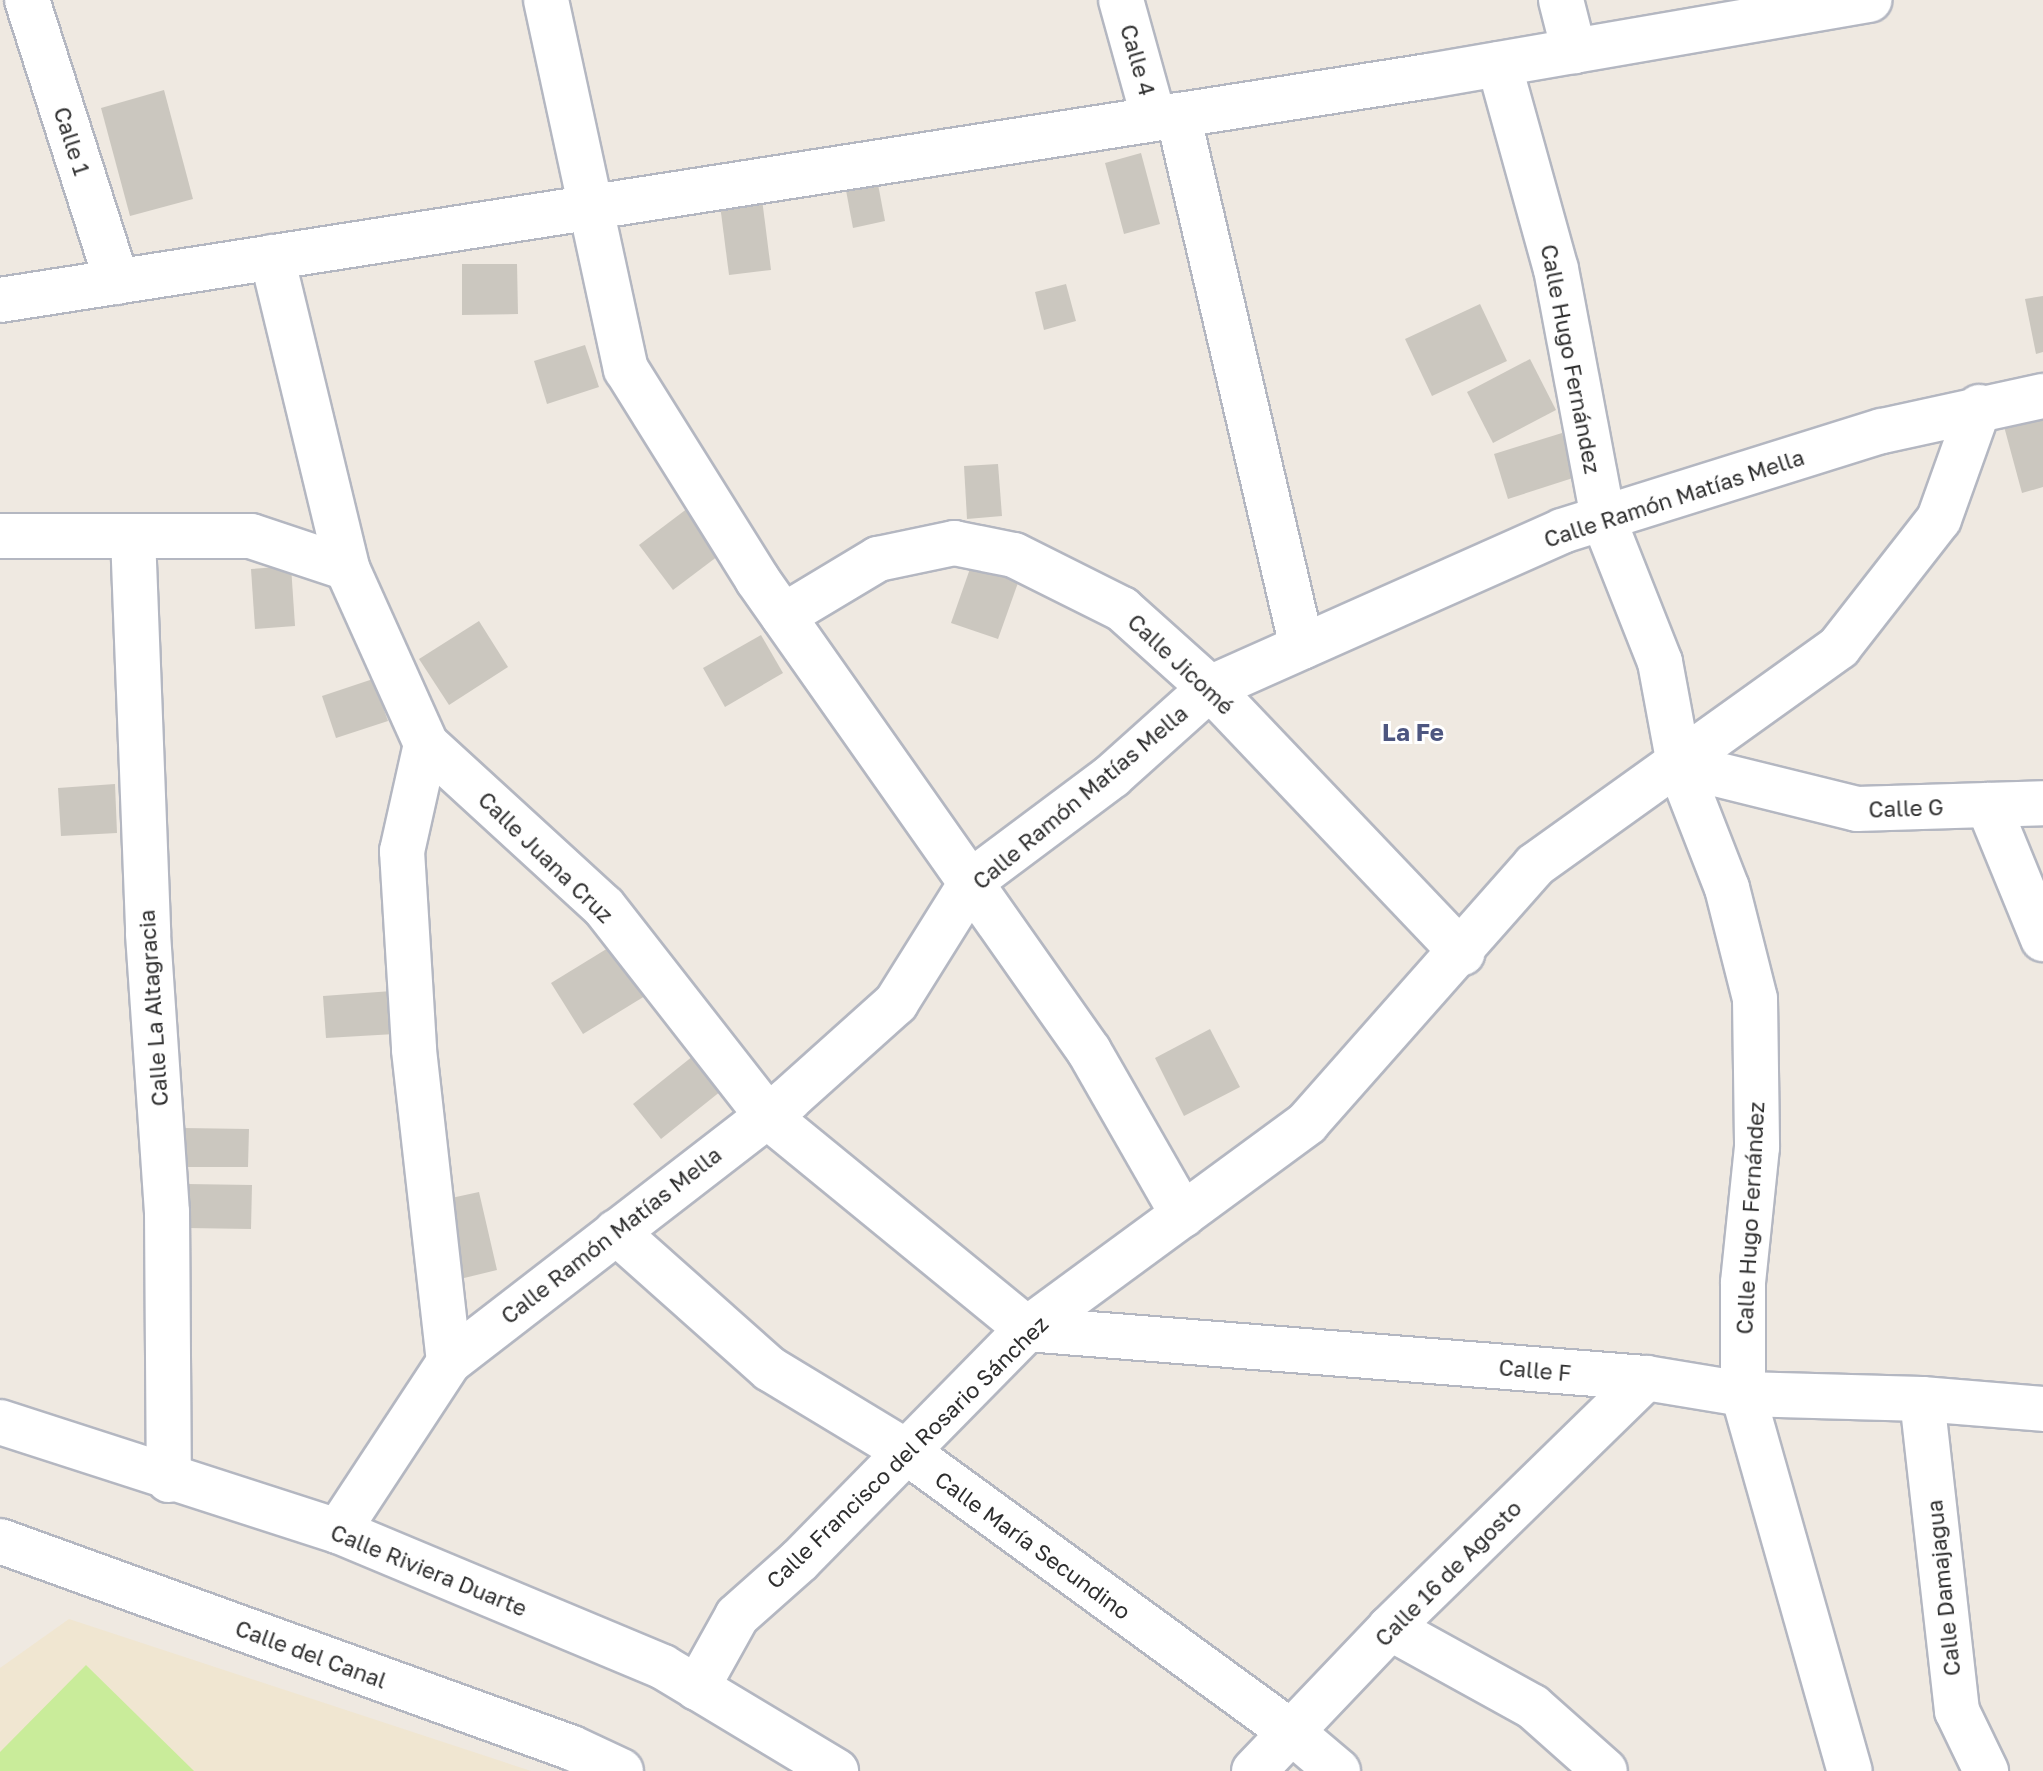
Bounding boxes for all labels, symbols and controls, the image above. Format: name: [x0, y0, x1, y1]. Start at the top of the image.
street label: Calle 4: [1115, 21, 1161, 99]
street label: Calle 1: [49, 104, 95, 178]
street label: Calle Hugo Fernández: [1536, 242, 1606, 476]
street label: Calle Ramón Matías Mella: [1541, 443, 1807, 553]
street label: Calle Jicomé: [1123, 608, 1239, 720]
street label: Calle Ramón Matías Mella: [967, 699, 1193, 895]
district label: La Fe: [1382, 718, 1444, 746]
street label: Calle Juana Cruz: [473, 786, 619, 928]
street label: Calle G: [1868, 793, 1944, 823]
street label: Calle La Altagracia: [133, 909, 173, 1107]
street label: Calle Hugo Fernández: [1731, 1101, 1769, 1335]
street label: Calle Ramón Matías Mella: [496, 1141, 726, 1329]
street label: Calle Francisco del Rosario Sánchez: [761, 1310, 1053, 1594]
street label: Calle F: [1498, 1354, 1572, 1386]
street label: Calle María Secundino: [930, 1465, 1136, 1625]
street label: Calle 16 de Agosto: [1369, 1494, 1527, 1652]
street label: Calle Damajagua: [1921, 1499, 1965, 1677]
street label: Calle Riviera Duarte: [327, 1519, 531, 1621]
street label: Calle del Canal: [232, 1614, 390, 1694]

